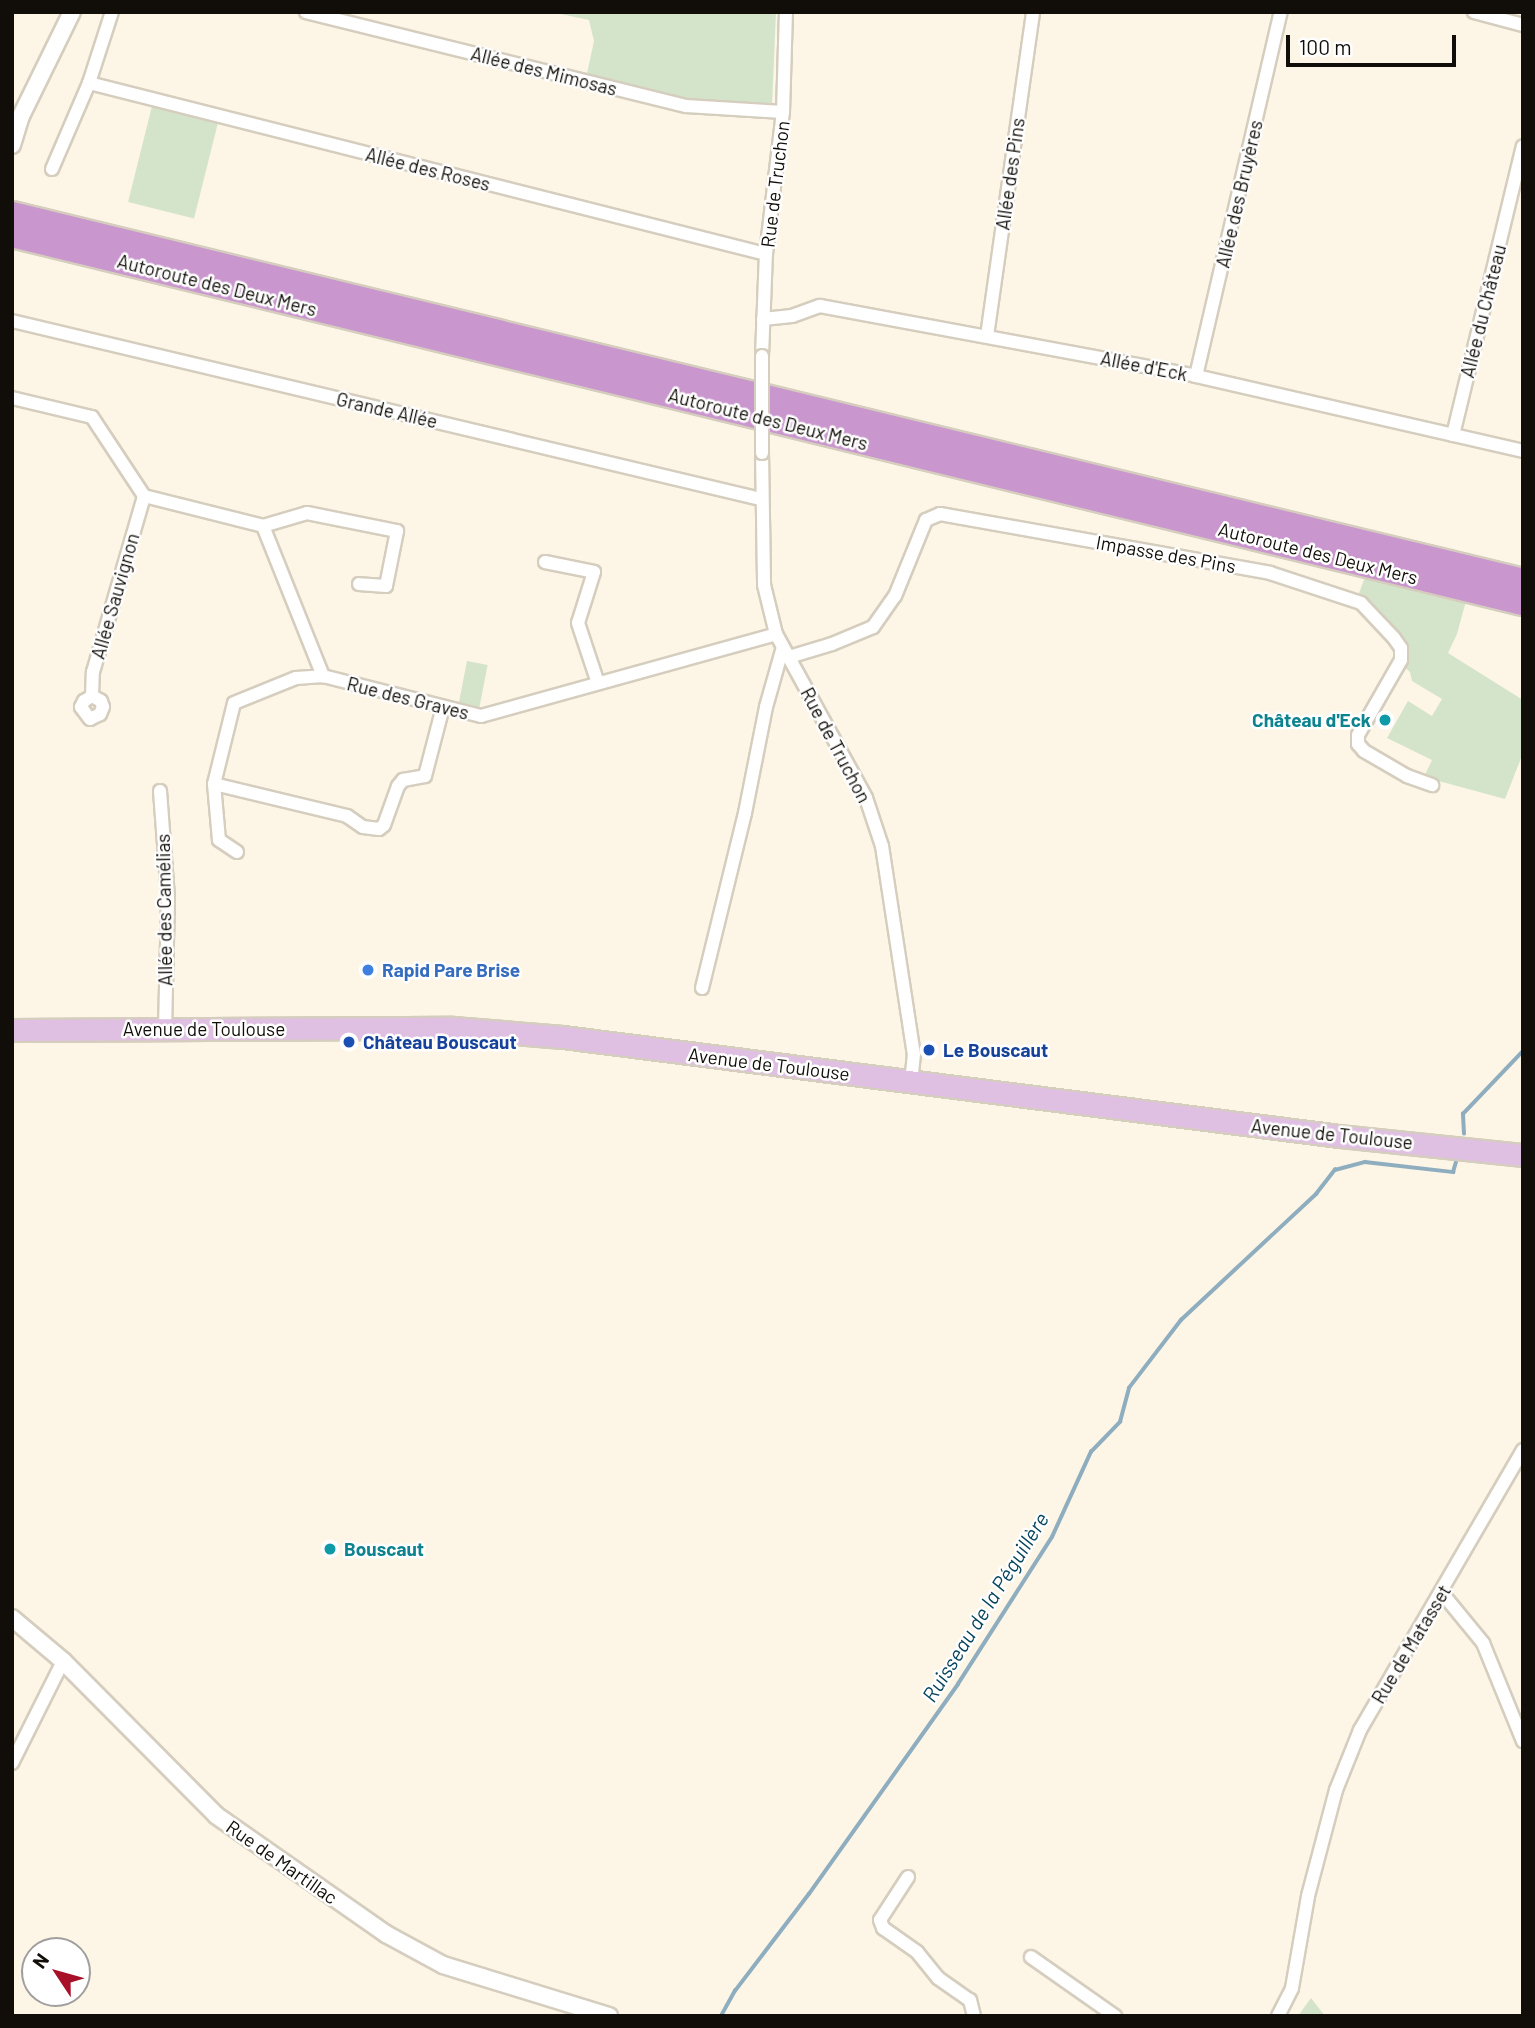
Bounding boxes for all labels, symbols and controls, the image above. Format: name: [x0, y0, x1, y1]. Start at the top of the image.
scale bar: [1290, 21, 1460, 65]
text: 100 m: [1299, 34, 1352, 59]
street label: Allée des Mimosas: [468, 42, 620, 100]
street label: Allée des Pins: [991, 116, 1029, 232]
street label: Allée des Bruyères: [1211, 118, 1267, 270]
street label: Rue de Truchon: [756, 119, 794, 249]
street label: Allée des Roses: [363, 142, 493, 196]
street label: Allée du Château: [1455, 242, 1511, 380]
street label: Autoroute des Deux Mers: [115, 249, 319, 321]
street label: Allée d'Eck: [1099, 346, 1189, 386]
street label: Autoroute des Deux Mers: [666, 383, 870, 455]
street label: Grande Allée: [334, 387, 440, 433]
street label: Autoroute des Deux Mers: [1216, 517, 1420, 589]
street label: Allée Sauvignon: [86, 530, 144, 662]
street label: Impasse des Pins: [1094, 530, 1238, 578]
street label: Rue des Graves: [345, 672, 471, 724]
street label: Rue de Truchon: [796, 683, 876, 807]
place label: Château d'Eck: [1252, 709, 1371, 731]
marker: Château d'Eck: [1377, 712, 1393, 728]
street label: Allée des Camélias: [151, 834, 177, 986]
place label: Rapid Pare Brise: [382, 959, 520, 981]
marker: Rapid Pare Brise: [360, 962, 376, 978]
street label: Avenue de Toulouse: [123, 1018, 285, 1040]
place label: Château Bouscaut: [363, 1031, 517, 1053]
marker: Château Bouscaut: [341, 1034, 357, 1050]
place label: Le Bouscaut: [943, 1039, 1048, 1061]
marker: Le Bouscaut: [921, 1042, 937, 1058]
street label: Avenue de Toulouse: [687, 1043, 851, 1085]
street label: Avenue de Toulouse: [1250, 1114, 1414, 1154]
water label: Ruisseau de la Péguillère: [916, 1508, 1054, 1706]
place label: Bouscaut: [344, 1538, 424, 1560]
marker: Bouscaut: [322, 1541, 338, 1557]
street label: Rue de Matasset: [1367, 1580, 1455, 1708]
street label: Rue de Martillac: [222, 1815, 342, 1909]
north arrow: [21, 1937, 91, 2007]
text: N: [27, 1949, 53, 1972]

